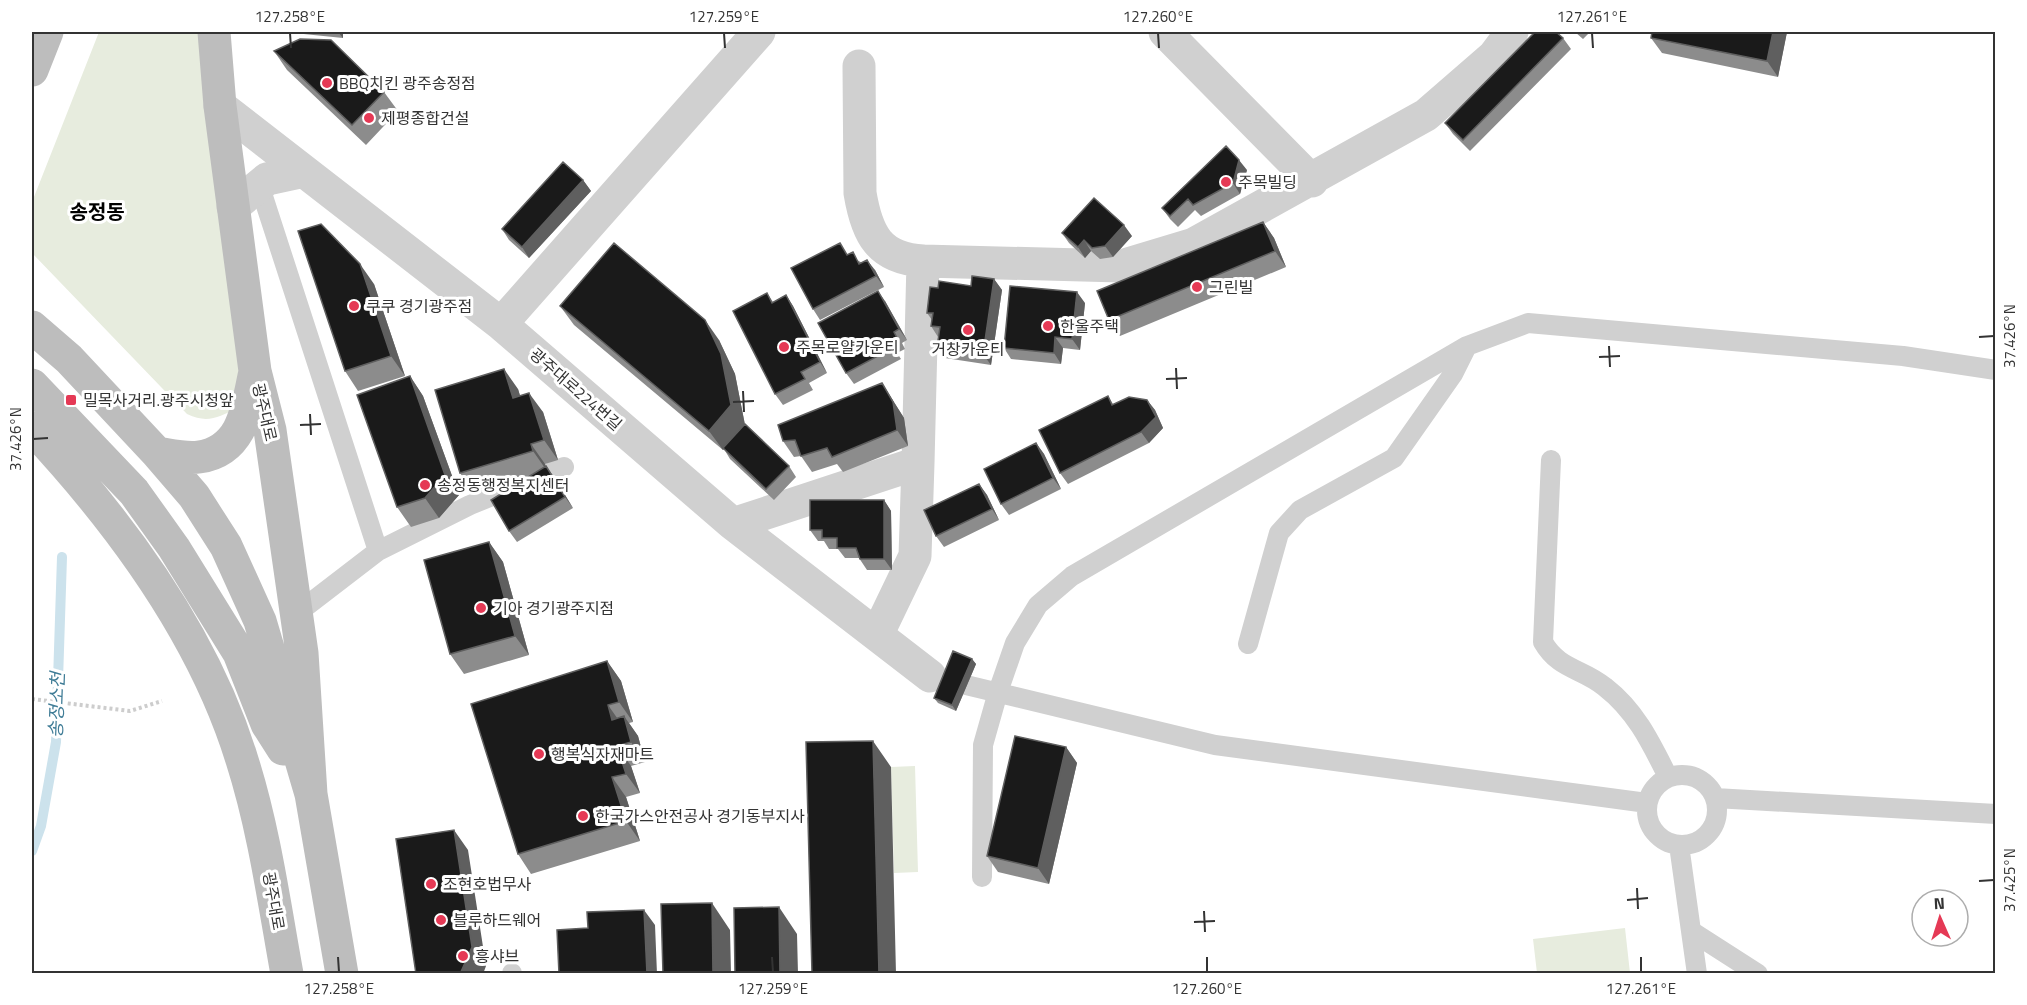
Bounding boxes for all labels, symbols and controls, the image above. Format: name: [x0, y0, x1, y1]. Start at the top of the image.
text: 127.258°E: [255, 5, 325, 28]
text: 127.259°E: [689, 5, 759, 28]
text: 127.260°E: [1123, 5, 1193, 28]
text: 127.261°E: [1557, 5, 1627, 28]
place label: BBQ치킨 광주송정점: [339, 71, 476, 95]
marker: BBQ치킨 광주송정점: [320, 76, 334, 90]
place label: 제평종합건설: [381, 106, 469, 130]
marker: 제평종합건설: [362, 111, 376, 125]
place label: 주목빌딩: [1238, 170, 1297, 194]
marker: 주목빌딩: [1219, 175, 1233, 189]
district label: 송정동: [69, 196, 125, 227]
place label: 그린빌: [1209, 275, 1253, 299]
marker: 그린빌: [1190, 280, 1204, 294]
place label: 쿠쿠 경기광주점: [366, 294, 473, 318]
marker: 쿠쿠 경기광주점: [347, 299, 361, 313]
text: 37.426°N: [1998, 304, 2021, 368]
place label: 한울주택: [1060, 314, 1119, 338]
marker: 한울주택: [1041, 319, 1055, 333]
marker: 거창카운티: [961, 323, 975, 337]
place label: 주목로얄카운티: [796, 335, 899, 359]
place label: 거창카운티: [931, 337, 1005, 361]
marker: 주목로얄카운티: [777, 340, 791, 354]
street label: 광주대로224번길: [525, 342, 627, 436]
street label: 광주대로: [247, 381, 283, 444]
place label: 밀목사거리.광주시청앞: [83, 388, 234, 412]
marker: 밀목사거리.광주시청앞: [64, 393, 78, 407]
text: 37.426°N: [4, 407, 27, 471]
place label: 송정동행정복지센터: [437, 473, 569, 497]
marker: 송정동행정복지센터: [418, 478, 432, 492]
place label: 기아 경기광주지점: [493, 596, 614, 620]
marker: 기아 경기광주지점: [474, 601, 488, 615]
water label: 송정소천: [42, 669, 71, 739]
place label: 행복식자재마트: [551, 742, 654, 766]
marker: 행복식자재마트: [532, 747, 546, 761]
place label: 한국가스안전공사 경기동부지사: [595, 804, 805, 828]
marker: 한국가스안전공사 경기동부지사: [576, 809, 590, 823]
text: 37.425°N: [1998, 848, 2021, 912]
street label: 광주대로: [257, 870, 291, 932]
place label: 조현호법무사: [443, 872, 532, 896]
marker: 조현호법무사: [424, 877, 438, 891]
north arrow: [1910, 888, 1970, 948]
text: N: [1933, 891, 1945, 915]
place label: 블루하드웨어: [453, 908, 541, 932]
marker: 블루하드웨어: [434, 913, 448, 927]
place label: 흥샤브: [475, 944, 519, 968]
marker: 흥샤브: [456, 949, 470, 963]
text: 127.258°E: [304, 977, 374, 1000]
text: 127.259°E: [738, 977, 808, 1000]
text: 127.260°E: [1172, 977, 1242, 1000]
text: 127.261°E: [1606, 977, 1676, 1000]

